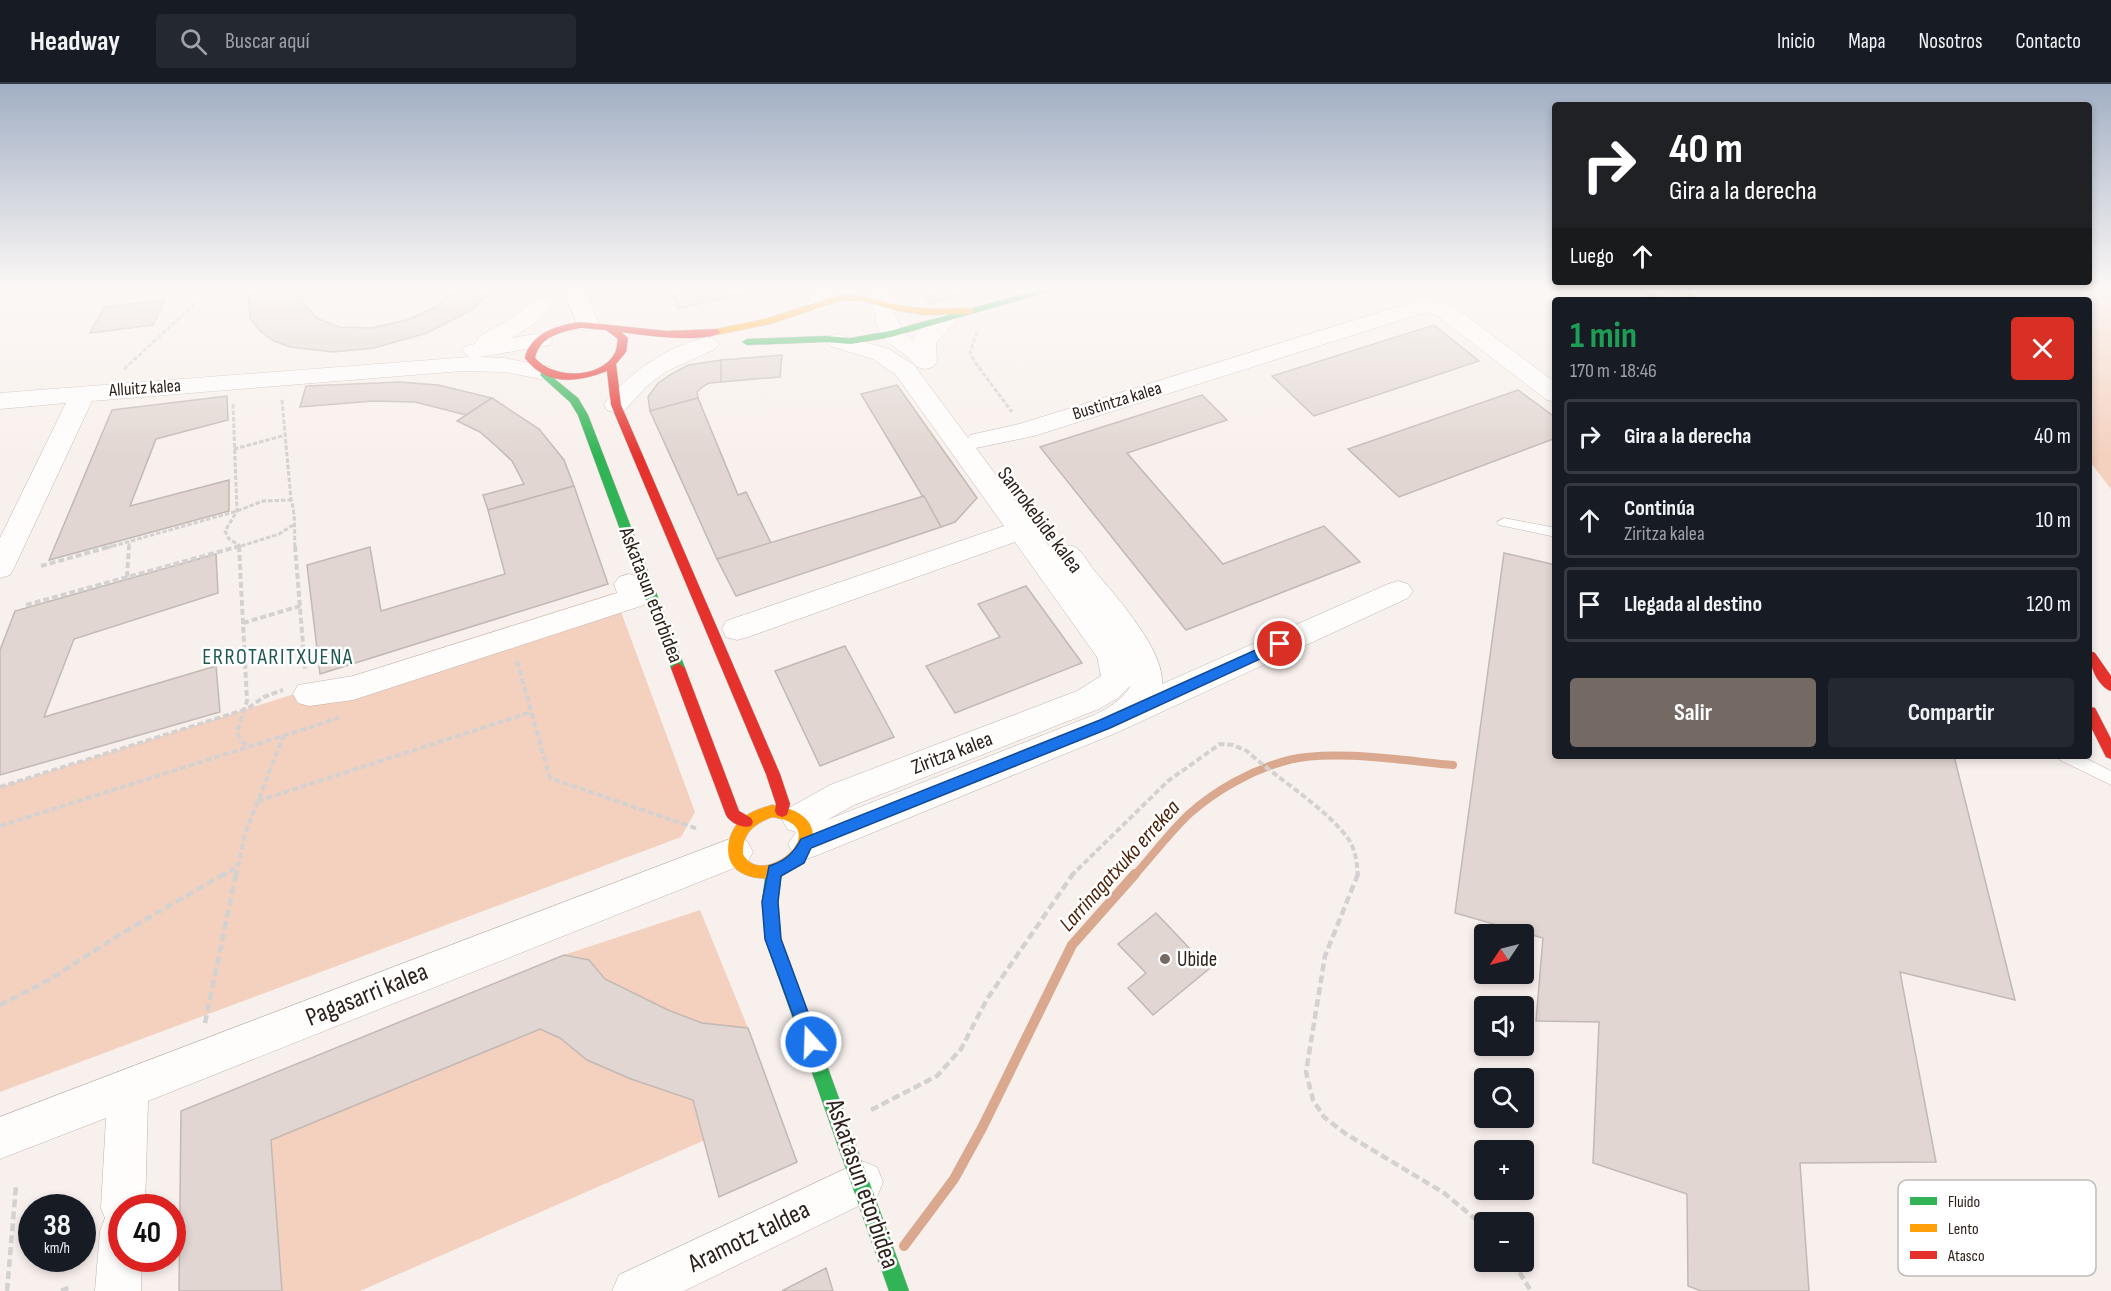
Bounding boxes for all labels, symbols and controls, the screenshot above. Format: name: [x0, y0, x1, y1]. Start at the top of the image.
search box: [156, 14, 576, 68]
text: Headway: [30, 25, 120, 58]
icon: search: [177, 25, 210, 58]
text: Buscar aquí: [225, 28, 310, 55]
text: Inicio: [1777, 29, 1815, 54]
text: Mapa: [1848, 29, 1886, 54]
text: Nosotros: [1919, 29, 1983, 54]
text: Contacto: [2016, 29, 2081, 54]
text: 40 m: [1669, 124, 1743, 175]
icon: right: [1570, 126, 1648, 204]
text: Gira a la derecha: [1669, 175, 1817, 207]
icon: ahead: [1626, 240, 1659, 273]
text: Luego: [1570, 243, 1614, 270]
text: 1 min: [1570, 315, 1637, 358]
button: close: [2011, 317, 2074, 380]
text: 170 m · 18:46: [1570, 359, 1657, 383]
street label: Alluitz kalea: [107, 375, 182, 401]
street label: Bustintza kalea: [1070, 378, 1164, 424]
icon: right: [1573, 420, 1606, 453]
text: Gira a la derecha: [1624, 423, 1751, 450]
text: 40 m: [2034, 423, 2071, 450]
street label: Sanrokebide kalea: [992, 462, 1088, 578]
text: Continúa: [1624, 495, 1695, 522]
icon: ahead: [1573, 504, 1606, 537]
text: 10 m: [2036, 507, 2071, 534]
text: Ziritza kalea: [1624, 522, 1705, 546]
street label: Askatasun etorbidea: [613, 523, 688, 666]
icon: arrive: [1573, 588, 1606, 621]
text: Llegada al destino: [1624, 591, 1762, 618]
text: 120 m: [2027, 591, 2071, 618]
pin: [1254, 618, 1305, 669]
icon: arrive: [1263, 627, 1296, 660]
district label: ERROTARITXUENA: [202, 644, 354, 671]
button: Salir: [1570, 678, 1816, 747]
button: Compartir: [1828, 678, 2074, 747]
street label: Ziritza kalea: [908, 726, 996, 780]
water label: Larrinagatxuko errekea: [1054, 795, 1186, 937]
north arrow: [1474, 924, 1534, 984]
map controls: [1474, 924, 1534, 1272]
place label: Ubide: [1177, 947, 1217, 972]
marker: Ubide: [1158, 952, 1172, 966]
street label: Pagasarri kalea: [301, 956, 433, 1034]
button: sound: [1474, 996, 1534, 1056]
position arrow: [779, 1010, 843, 1074]
button: search: [1474, 1068, 1534, 1128]
street label: Askatasun etorbidea: [818, 1094, 905, 1273]
button: +: [1474, 1140, 1534, 1200]
legend: [1898, 1180, 2096, 1276]
text: Fluido: [1948, 1193, 1980, 1212]
speed limit sign: 40: [108, 1194, 186, 1272]
street label: Aramotz taldea: [682, 1194, 815, 1280]
text: 38: [43, 1208, 71, 1244]
button: −: [1474, 1212, 1534, 1272]
text: Lento: [1948, 1220, 1979, 1239]
text: km/h: [44, 1239, 70, 1258]
text: Atasco: [1947, 1247, 1985, 1266]

